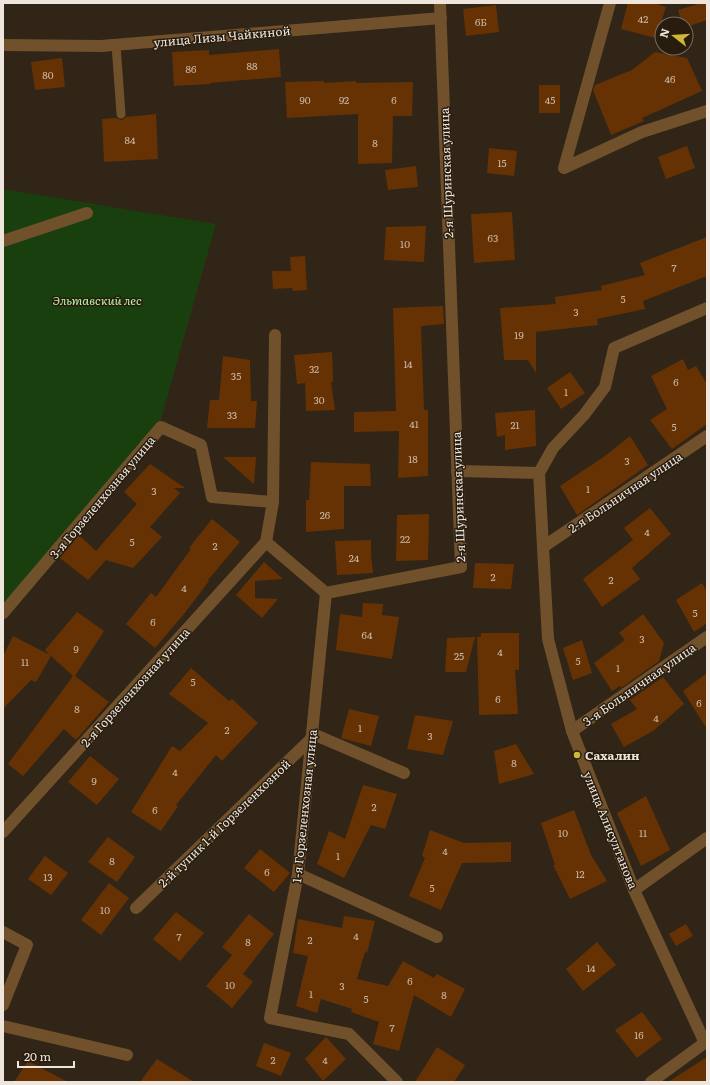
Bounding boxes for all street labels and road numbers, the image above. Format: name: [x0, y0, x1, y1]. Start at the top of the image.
street label: улица Лизы Чайкиной: [153, 21, 291, 51]
street label: 2-я Шуринская улица: [435, 107, 457, 239]
street label: 3-я Горзеленхозная улица: [45, 431, 159, 562]
street label: 2-я Шуринская улица: [447, 431, 469, 563]
street label: 2-я Больничная улица: [564, 447, 686, 537]
street label: 2-я Горзеленхозная улица: [76, 623, 194, 751]
street label: 3-я Больничная улица: [579, 638, 700, 730]
street label: 1-я Горзеленхозная улица: [287, 728, 321, 884]
street label: 2-й тупик 1-й Горзеленхозной: [154, 755, 294, 891]
street label: улица Алисултанова: [579, 769, 643, 892]

